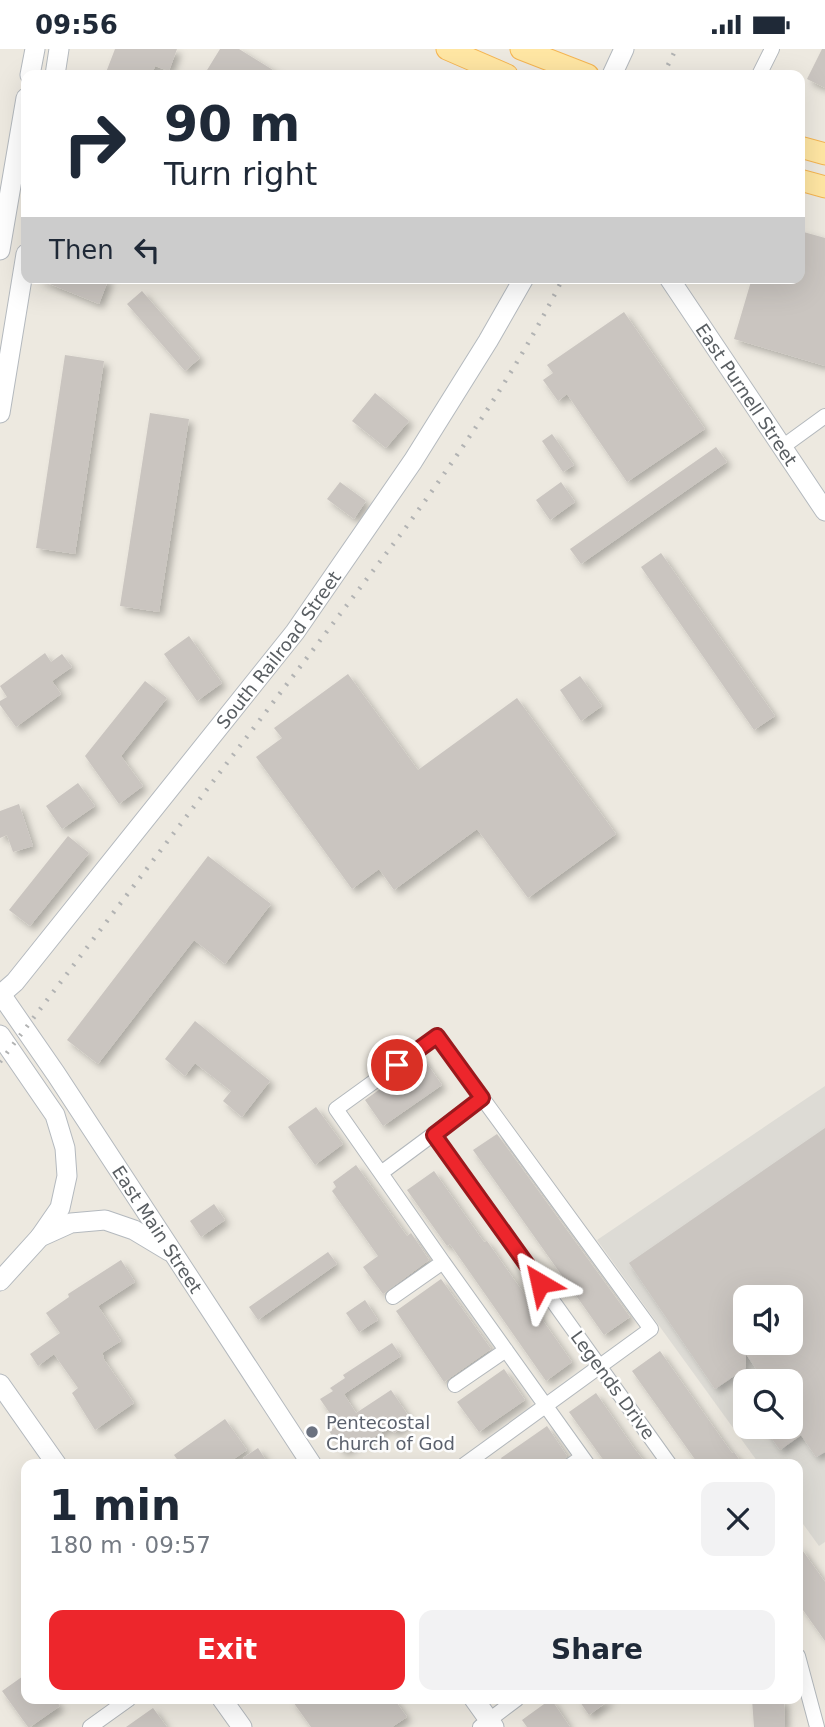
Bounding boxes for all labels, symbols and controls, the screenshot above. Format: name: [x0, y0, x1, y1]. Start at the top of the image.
text: 09:56: [35, 10, 118, 40]
text: 90 m: [164, 96, 300, 153]
icon: right: [49, 98, 140, 189]
text: Turn right: [164, 155, 317, 193]
icon: left: [128, 231, 166, 269]
text: Then: [49, 235, 114, 265]
street label: East Purnell Street: [692, 319, 802, 469]
street label: South Railroad Street: [212, 567, 345, 732]
pin: [367, 1035, 427, 1095]
icon: arrive: [378, 1046, 416, 1084]
street label: East Main Street: [108, 1162, 207, 1297]
position arrow: [503, 1246, 577, 1320]
map controls: [733, 1285, 803, 1439]
button: sound: [733, 1285, 803, 1355]
street label: Legends Drive: [567, 1327, 659, 1443]
button: search: [733, 1369, 803, 1439]
place label: Pentecostal Church of God: [326, 1412, 455, 1454]
marker: Pentecostal Church of God: [304, 1424, 320, 1440]
text: 1 min: [49, 1481, 181, 1530]
button: close: [701, 1482, 775, 1556]
text: 180 m · 09:57: [49, 1532, 211, 1558]
button: Exit: [49, 1610, 405, 1690]
button: Share: [419, 1610, 775, 1690]

